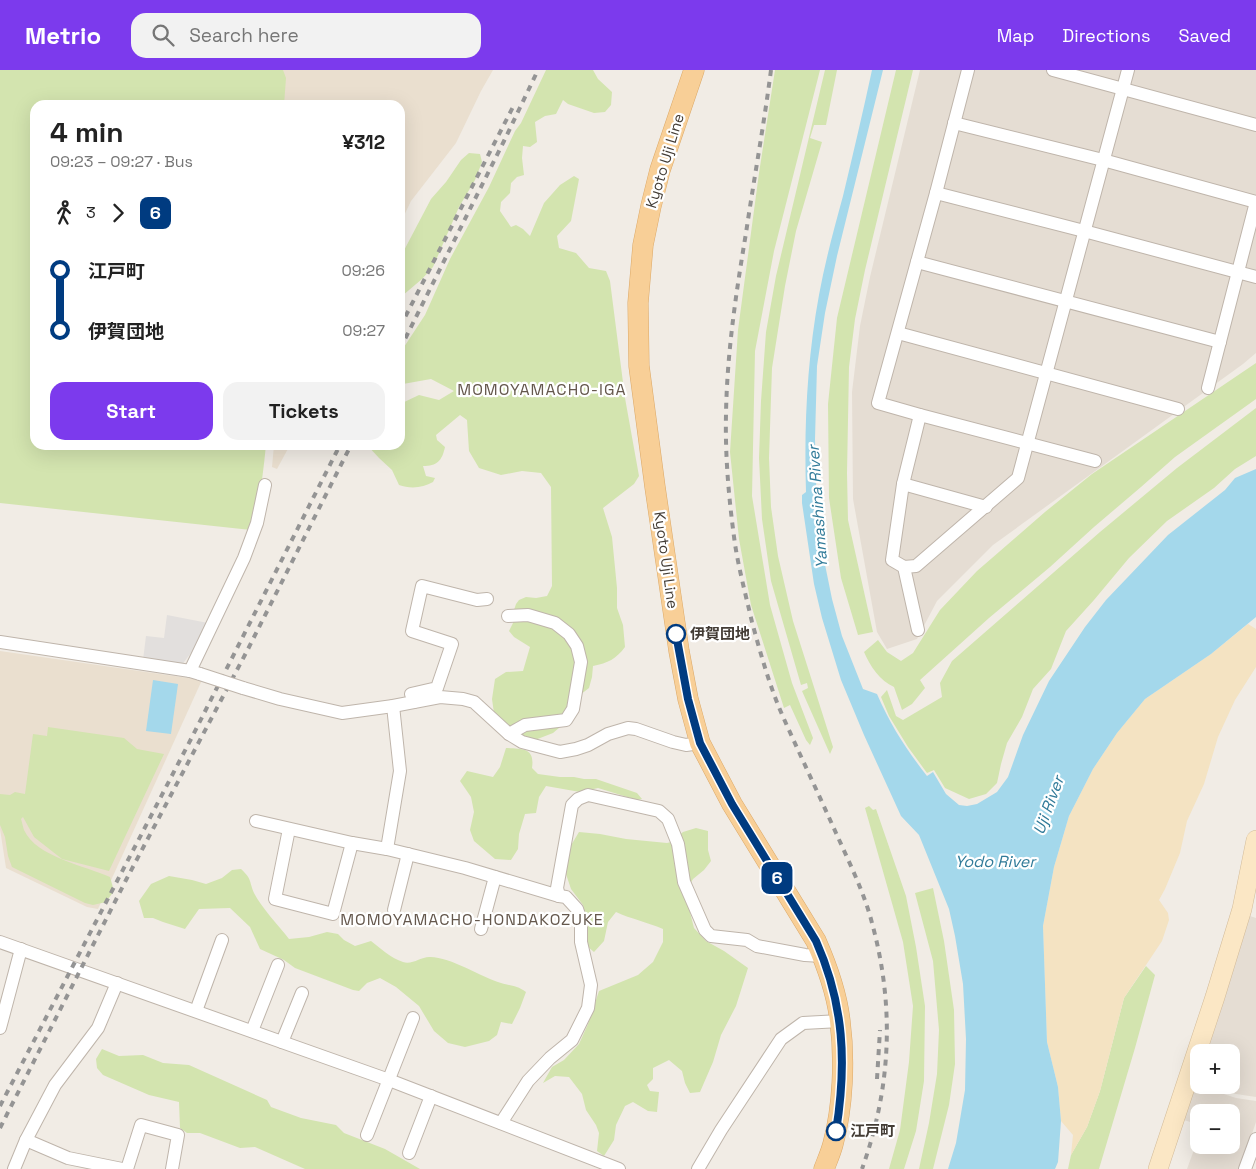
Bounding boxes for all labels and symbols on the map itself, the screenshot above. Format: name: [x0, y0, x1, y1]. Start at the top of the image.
street label: Kyoto Uji Line: [641, 111, 688, 211]
district label: MOMOYAMACHO-IGA: [457, 379, 627, 400]
water label: Yamashina River: [803, 443, 832, 569]
street label: Kyoto Uji Line: [650, 510, 683, 610]
marker: 伊賀団地: [666, 624, 686, 644]
place label: 伊賀団地: [690, 624, 750, 643]
water label: Uji River: [1028, 771, 1069, 837]
water label: Yodo River: [955, 851, 1037, 872]
line badge: 6: [761, 862, 793, 894]
district label: MOMOYAMACHO-HONDAKOZUKE: [340, 909, 604, 930]
marker: 江戸町: [826, 1121, 846, 1141]
place label: 江戸町: [850, 1121, 895, 1140]

